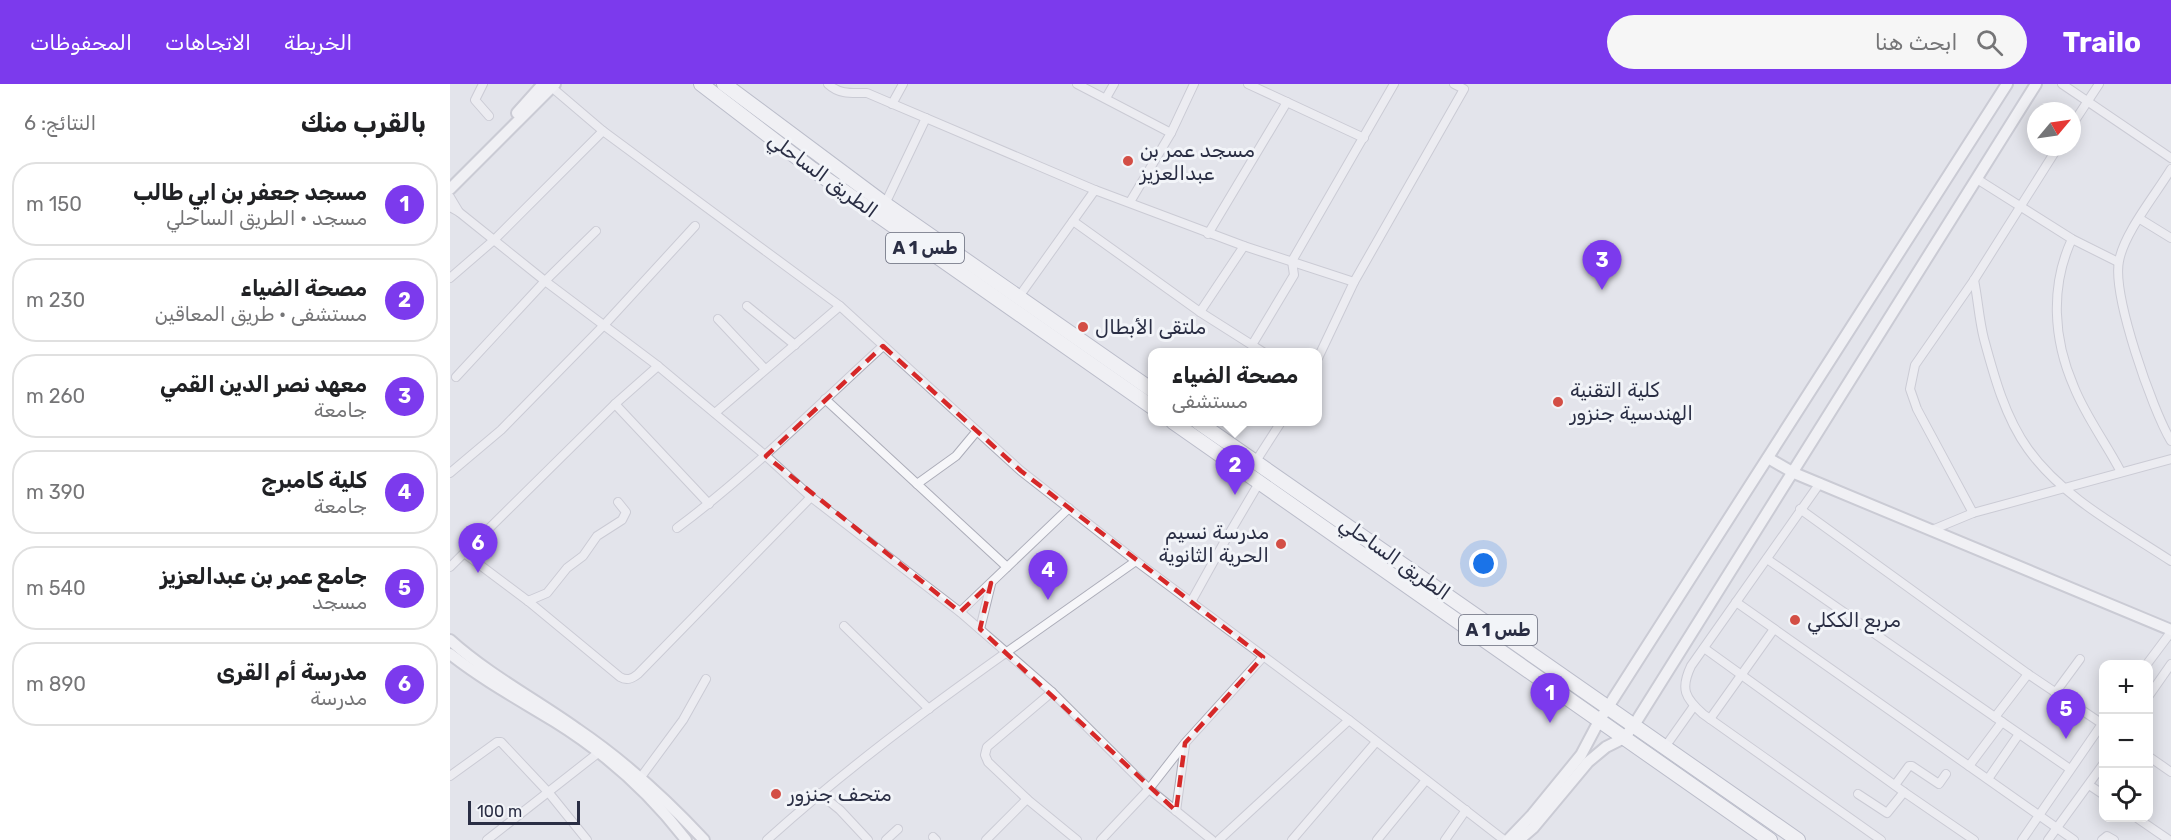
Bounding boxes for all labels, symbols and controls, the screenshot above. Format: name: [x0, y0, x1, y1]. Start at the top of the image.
search box: [1607, 15, 2027, 69]
icon: search: [1973, 26, 2006, 59]
text: Trailo: [2063, 26, 2141, 59]
text: ابحث هنا: [1875, 29, 1958, 56]
text: المحفوظات: [30, 30, 132, 55]
text: الاتجاهات: [165, 30, 251, 55]
text: الخريطة: [284, 30, 352, 55]
north arrow: [2027, 102, 2081, 156]
text: بالقرب منك: [301, 108, 426, 139]
text: النتائج: 6: [24, 111, 96, 135]
street label: الطريق الساحلي: [762, 127, 882, 225]
place label: مسجد عمر بن عبدالعزيز: [1139, 138, 1255, 185]
marker: مسجد عمر بن عبدالعزيز: [1121, 154, 1135, 168]
text: مسجد جعفر بن ابي طالب: [133, 179, 367, 206]
text: 150 m: [26, 192, 82, 216]
text: 1: [400, 192, 409, 216]
text: مسجد · الطريق الساحلي: [166, 206, 367, 230]
road number: A 1 طس: [886, 233, 964, 263]
pin: 3: [1582, 240, 1622, 290]
text: مصحة الضياء: [240, 275, 367, 302]
text: 230 m: [26, 288, 85, 312]
text: 2: [398, 288, 411, 312]
text: مستشفى · طريق المعاقين: [155, 302, 367, 326]
place label: ملتقى الأبطال: [1095, 315, 1206, 339]
marker: ملتقى الأبطال: [1076, 320, 1090, 334]
popup: [1148, 348, 1322, 426]
text: مصحة الضياء: [1172, 362, 1298, 389]
text: معهد نصر الدين القمي: [160, 371, 367, 398]
place label: كلية التقنية الهندسية جنزور: [1569, 378, 1693, 425]
text: 260 m: [26, 384, 85, 408]
text: 3: [398, 384, 411, 408]
text: مستشفى: [1172, 389, 1248, 413]
marker: كلية التقنية الهندسية جنزور: [1551, 395, 1565, 409]
text: جامعة: [314, 398, 367, 422]
pin: 2: [1216, 446, 1254, 495]
text: كلية كامبرج: [261, 467, 367, 494]
text: 390 m: [26, 480, 85, 504]
text: 4: [398, 480, 411, 504]
text: جامعة: [314, 494, 367, 518]
street label: الطريق الساحلي: [1333, 511, 1455, 607]
place label: مدرسة نسيم الحرية الثانوية: [1159, 520, 1269, 567]
pin: 6: [459, 524, 498, 573]
marker: مدرسة نسيم الحرية الثانوية: [1274, 537, 1288, 551]
your location: [1469, 549, 1498, 578]
pin: 4: [1028, 550, 1068, 600]
text: جامع عمر بن عبدالعزيز: [160, 563, 367, 590]
text: 540 m: [26, 576, 86, 600]
text: 5: [398, 576, 411, 600]
text: مسجد: [312, 590, 367, 614]
place label: مربع الككلي: [1807, 608, 1901, 635]
marker: مربع الككلي: [1788, 613, 1802, 627]
road number: A 1 طس: [1459, 615, 1537, 645]
text: مدرسة أم القرى: [217, 659, 367, 686]
map controls: [2099, 660, 2153, 822]
button: +: [2099, 660, 2153, 714]
text: 890 m: [26, 672, 86, 696]
text: 6: [398, 672, 411, 696]
pin: 1: [1530, 674, 1570, 723]
text: مدرسة: [310, 686, 367, 710]
pin: 5: [2046, 690, 2086, 739]
button: −: [2099, 714, 2153, 768]
button: locate: [2099, 768, 2153, 822]
place label: متحف جنزور: [787, 782, 892, 806]
marker: متحف جنزور: [769, 787, 783, 801]
scale bar: [468, 798, 580, 826]
text: 100 m: [477, 802, 522, 821]

